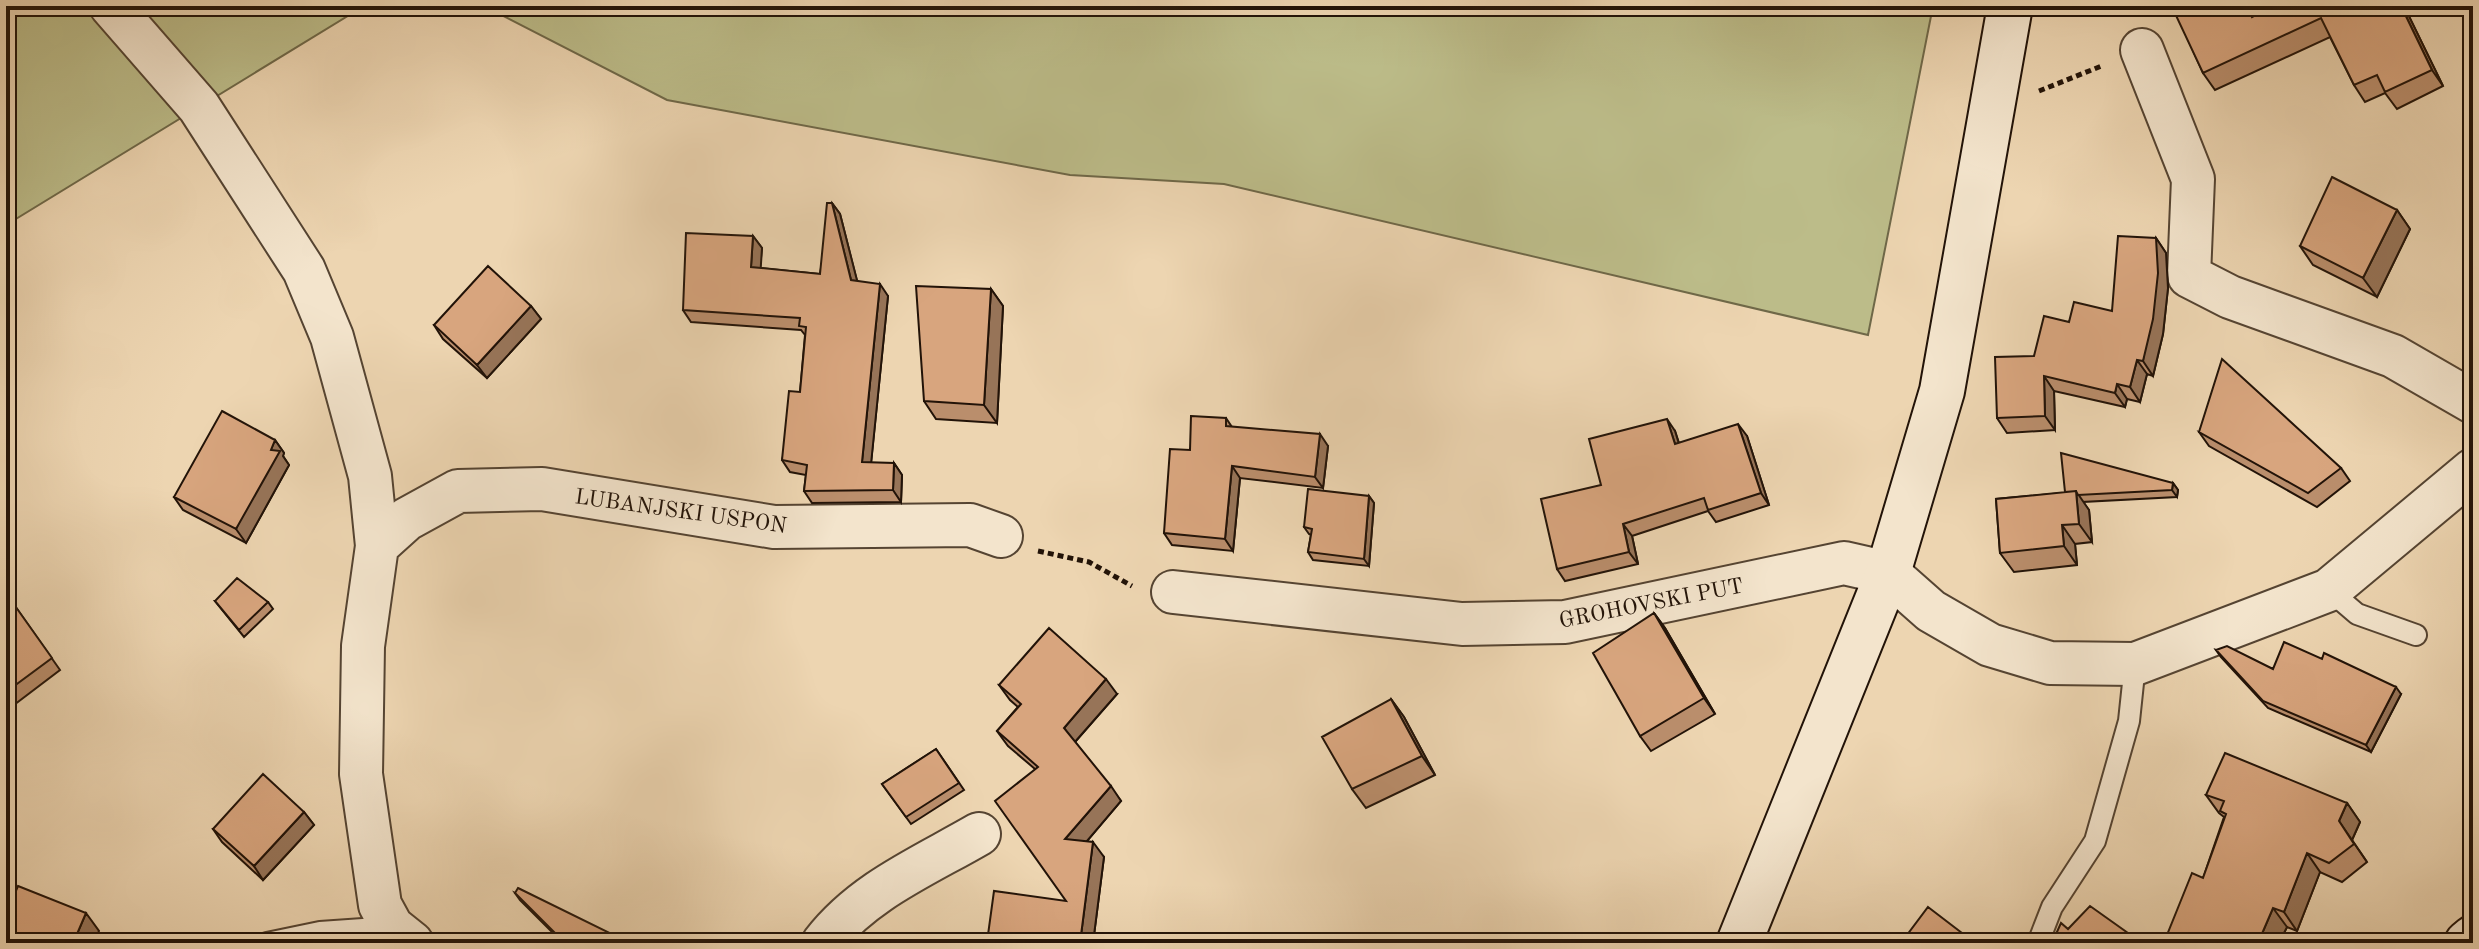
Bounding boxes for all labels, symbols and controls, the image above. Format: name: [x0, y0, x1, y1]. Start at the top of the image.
street label: LUBANJSKI USPON: [573, 486, 788, 538]
street label: GROHOVSKI PUT: [1557, 575, 1745, 633]

